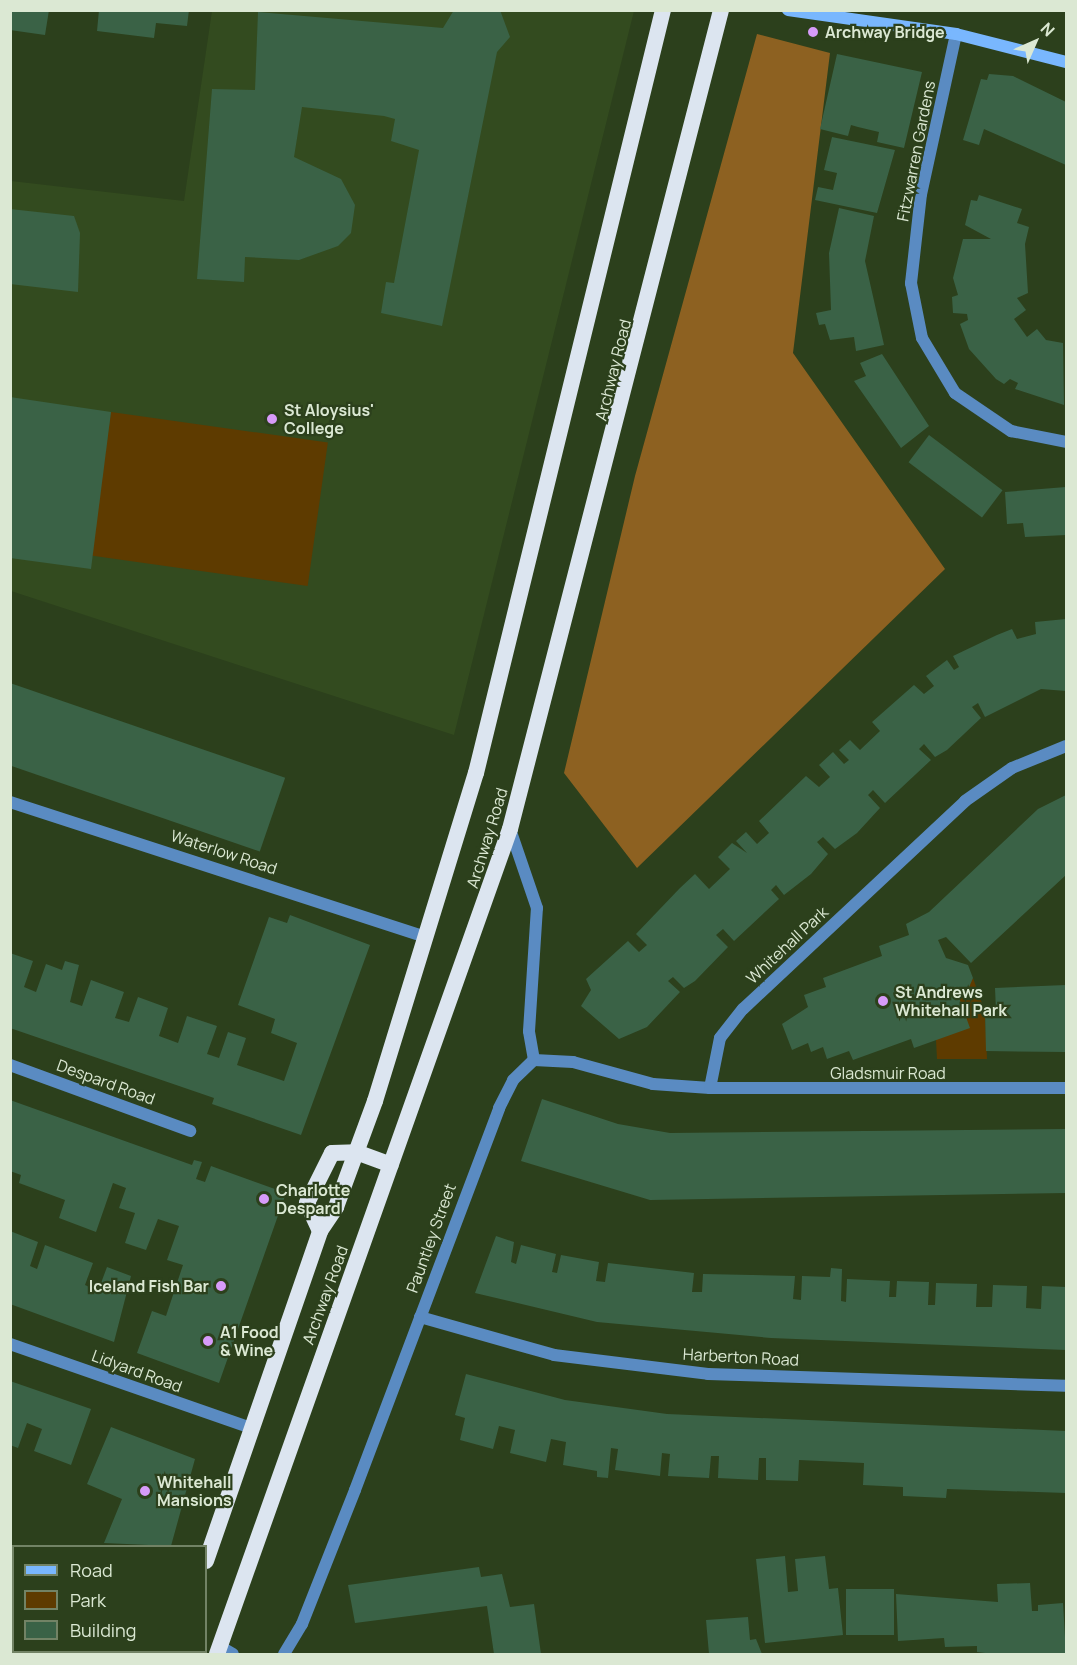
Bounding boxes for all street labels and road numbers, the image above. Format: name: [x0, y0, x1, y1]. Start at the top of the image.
street label: Fitzwarren Gardens: [893, 79, 939, 223]
street label: Archway Road: [591, 317, 635, 423]
street label: Archway Road: [463, 786, 511, 890]
street label: Waterlow Road: [168, 826, 280, 878]
street label: Whitehall Park: [742, 902, 832, 988]
street label: Despard Road: [54, 1055, 158, 1109]
street label: Gladsmuir Road: [830, 1063, 946, 1083]
street label: Pauntley Street: [402, 1181, 460, 1295]
street label: Archway Road: [298, 1243, 352, 1347]
street label: Harberton Road: [682, 1344, 800, 1370]
street label: Lidyard Road: [89, 1346, 185, 1396]

